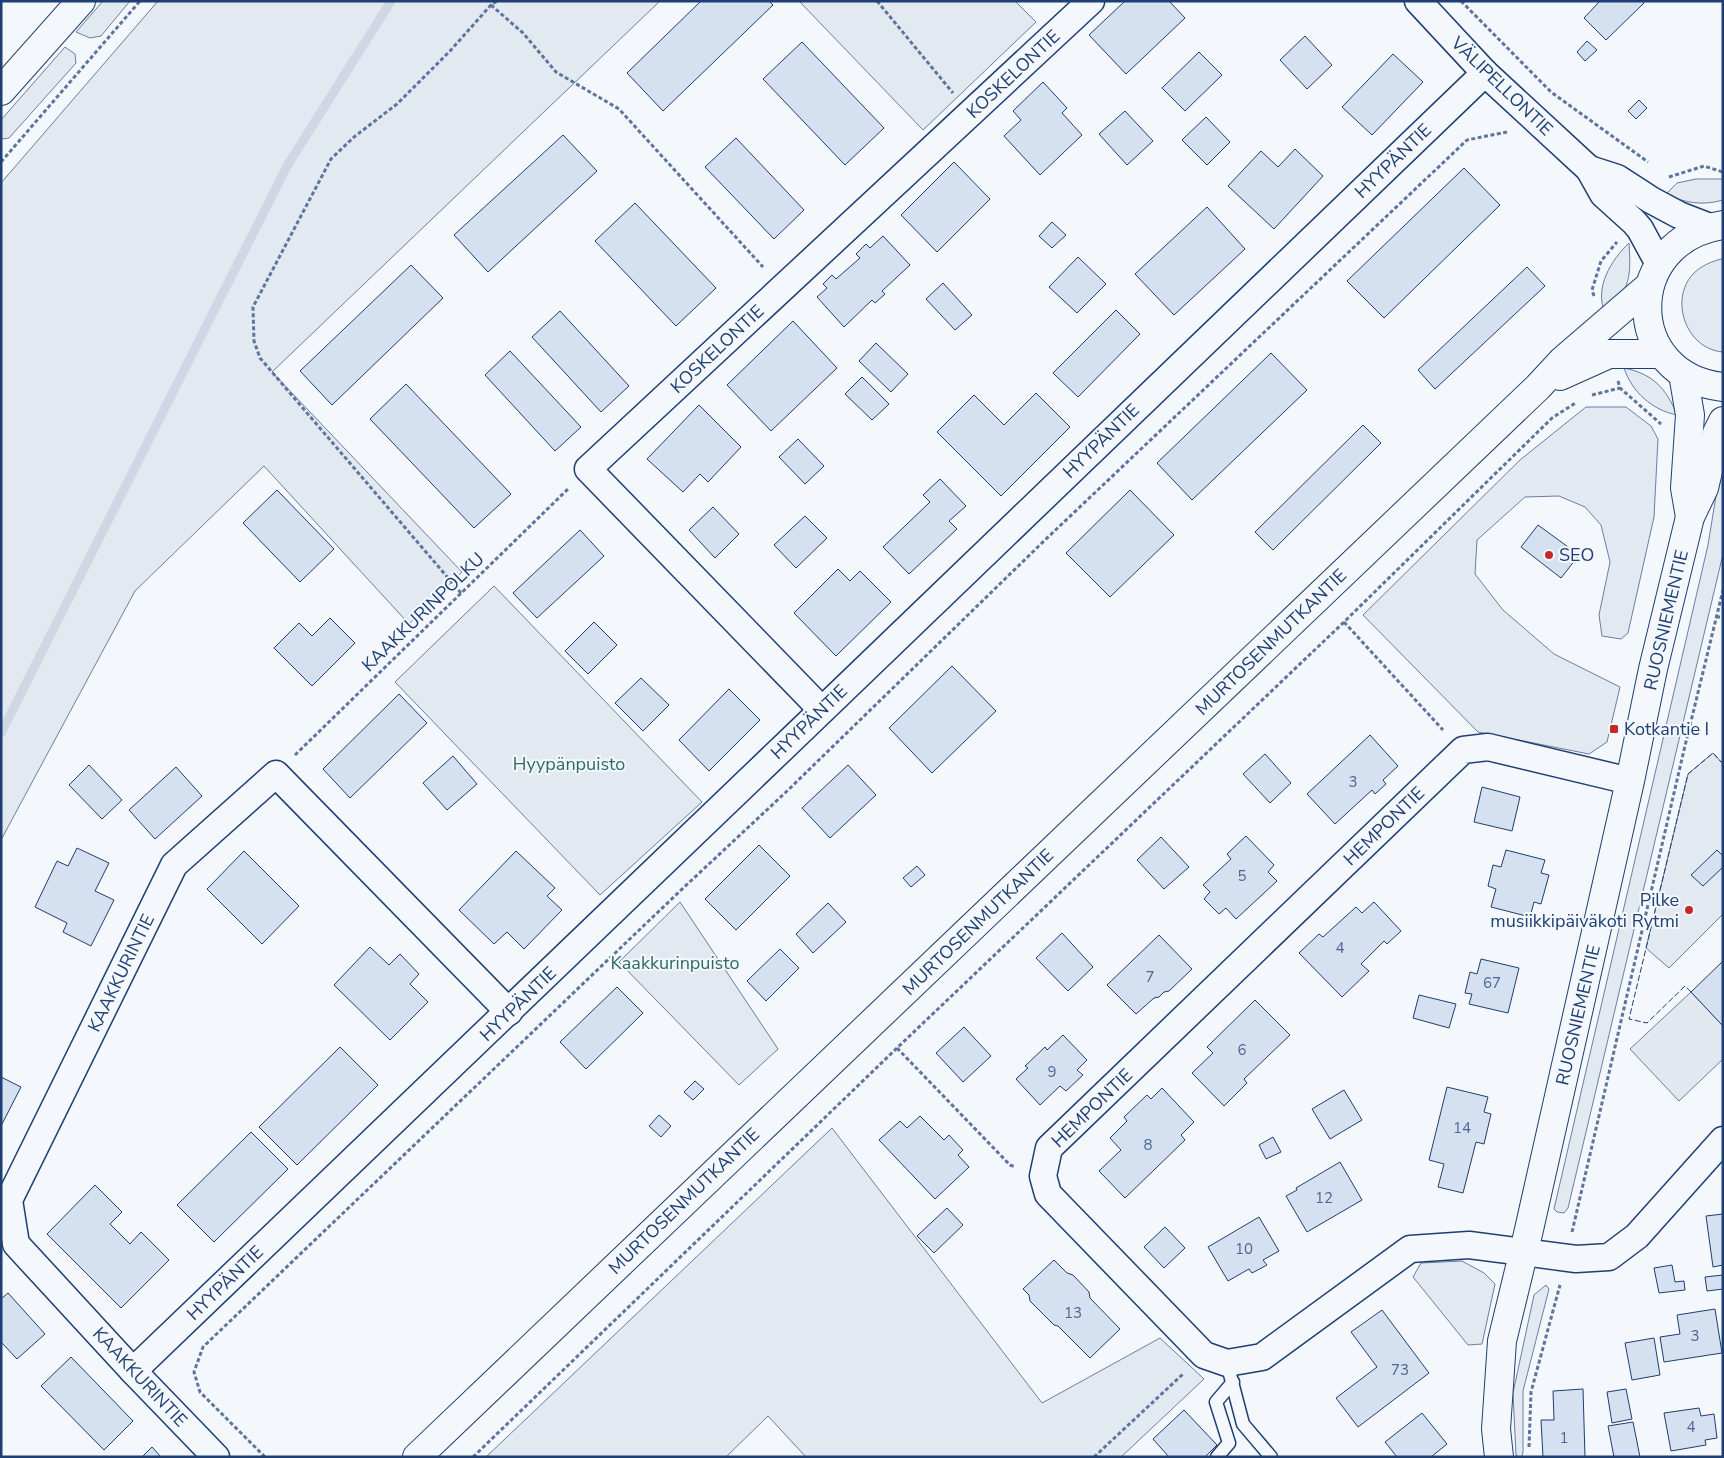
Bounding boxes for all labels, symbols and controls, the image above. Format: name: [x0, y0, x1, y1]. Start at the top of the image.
street label: KOSKELONTIE: [961, 24, 1065, 124]
street label: VÄLIPELLONTIE: [1445, 31, 1558, 141]
street label: HYYPÄNTIE: [1349, 118, 1437, 204]
street label: KOSKELONTIE: [665, 299, 769, 399]
street label: HYYPÄNTIE: [1057, 398, 1145, 484]
place label: SEO: [1559, 543, 1594, 567]
street label: KAAKKURINPOLKU: [357, 547, 489, 677]
street label: RUOSNIEMENTIE: [1638, 547, 1694, 693]
marker: SEO: [1543, 549, 1555, 561]
street label: MURTOSENMUTKANTIE: [1190, 563, 1352, 721]
street label: HYYPÄNTIE: [765, 679, 853, 765]
place label: Kotkantie I: [1624, 717, 1709, 741]
marker: Kotkantie I: [1608, 723, 1620, 735]
park label: Hyypänpuisto: [513, 752, 625, 776]
house number: 3: [1348, 772, 1358, 792]
street label: HEMPONTIE: [1338, 781, 1430, 871]
street label: MURTOSENMUTKANTIE: [897, 843, 1059, 1001]
house number: 5: [1237, 866, 1247, 886]
place label: Pilke musiikkipäiväkoti Rytmi: [1490, 888, 1679, 933]
marker: Pilke musiikkipäiväkoti Rytmi: [1683, 904, 1695, 916]
street label: KAAKKURINTIE: [82, 910, 160, 1036]
house number: 4: [1335, 938, 1345, 958]
street label: RUOSNIEMENTIE: [1550, 942, 1606, 1088]
park label: Kaakkurinpuisto: [611, 951, 739, 975]
street label: HYYPÄNTIE: [474, 961, 562, 1047]
house number: 7: [1145, 967, 1155, 987]
house number: 67: [1483, 973, 1501, 993]
house number: 6: [1237, 1040, 1247, 1060]
house number: 9: [1047, 1062, 1057, 1082]
street label: HEMPONTIE: [1046, 1063, 1138, 1153]
house number: 14: [1453, 1118, 1471, 1138]
street label: MURTOSENMUTKANTIE: [603, 1122, 765, 1280]
house number: 8: [1143, 1135, 1153, 1155]
house number: 12: [1315, 1188, 1333, 1208]
house number: 10: [1235, 1239, 1253, 1259]
street label: HYYPÄNTIE: [181, 1240, 269, 1326]
house number: 13: [1064, 1303, 1082, 1323]
street label: KAAKKURINTIE: [87, 1322, 193, 1432]
house number: 3: [1690, 1326, 1700, 1346]
house number: 73: [1391, 1360, 1409, 1380]
house number: 4: [1686, 1417, 1696, 1437]
house number: 1: [1559, 1428, 1569, 1448]

